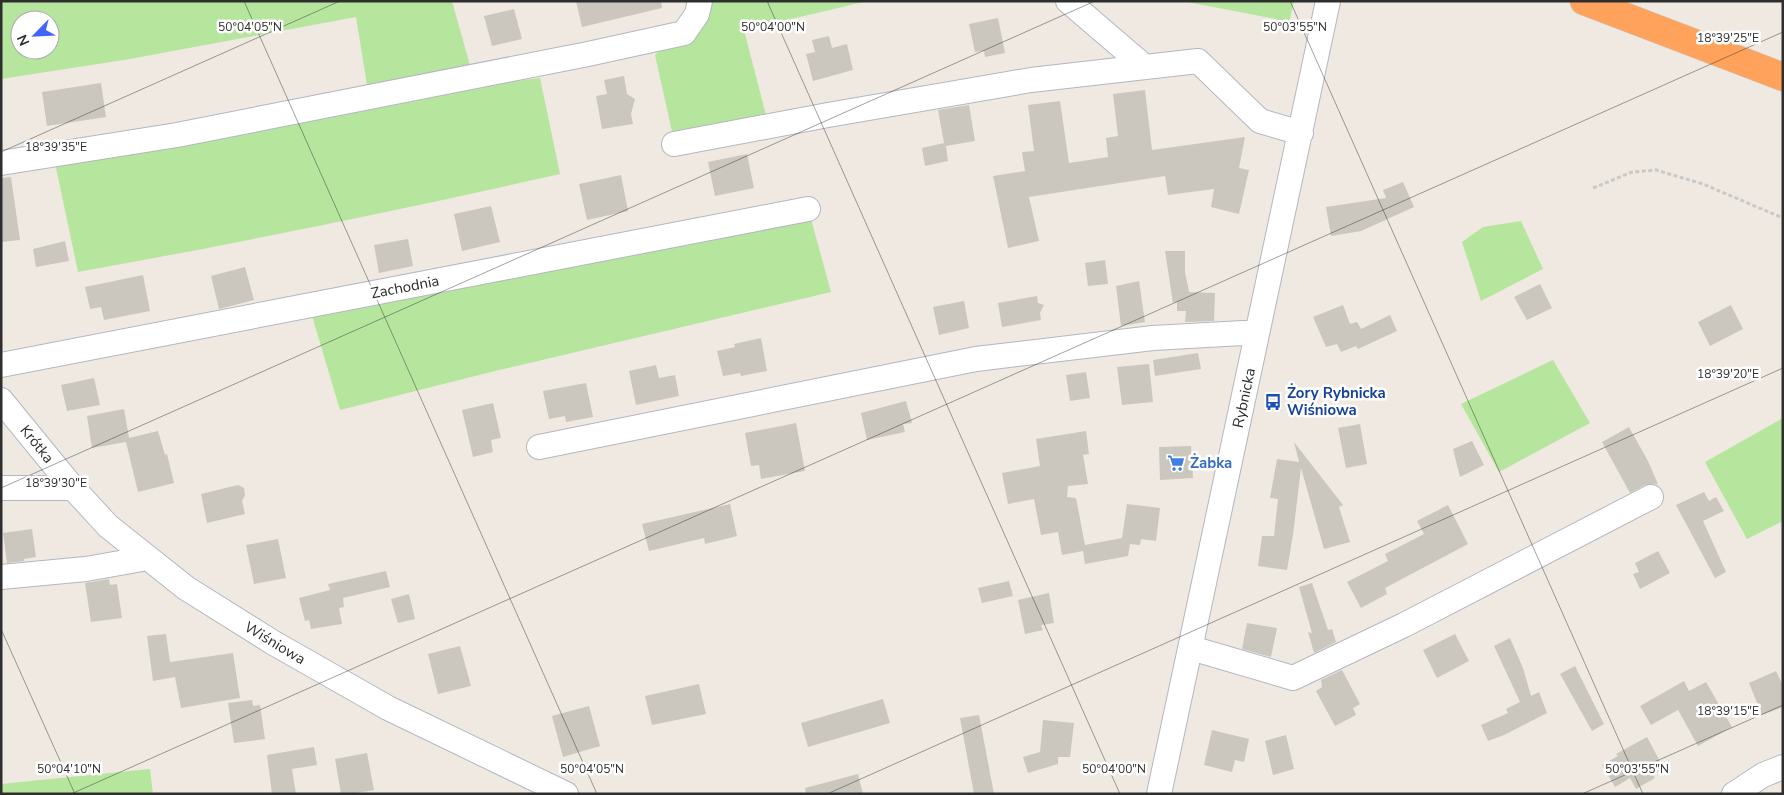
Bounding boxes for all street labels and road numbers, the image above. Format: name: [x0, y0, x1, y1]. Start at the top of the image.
street label: Zachodnia: [369, 271, 441, 303]
street label: Rybnicka: [1228, 366, 1260, 430]
street label: Krótka: [16, 421, 58, 467]
street label: Wiśniowa: [241, 617, 309, 669]

